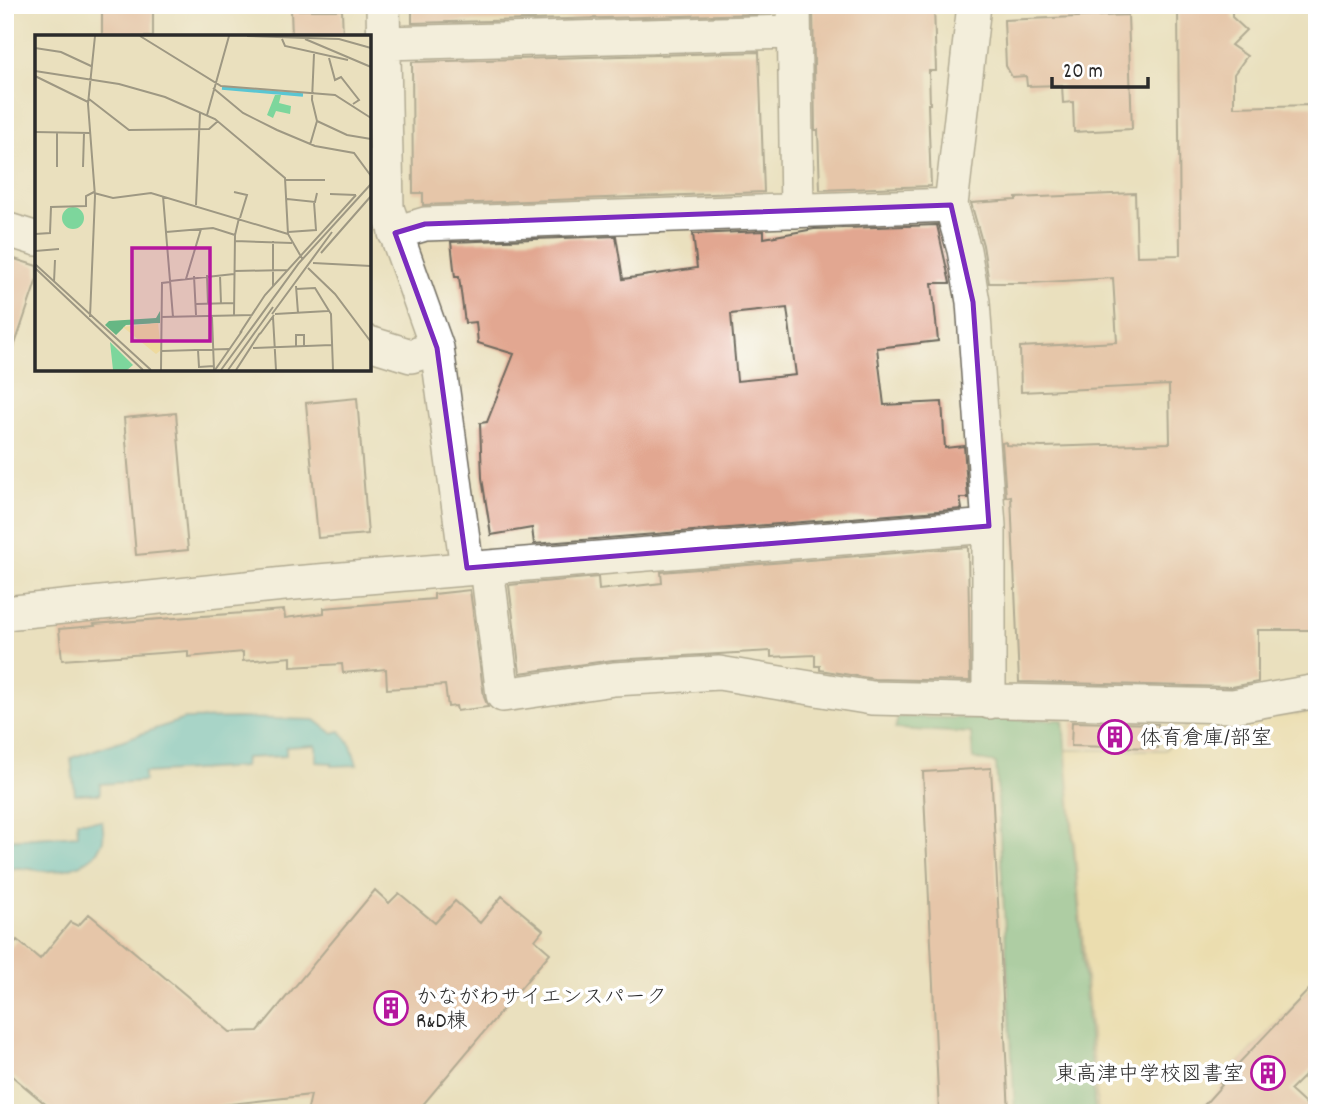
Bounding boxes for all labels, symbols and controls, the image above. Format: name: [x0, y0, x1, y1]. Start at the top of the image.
inset map: [35, 35, 371, 371]
scale bar: [1052, 46, 1149, 90]
text: 20 m: [1063, 58, 1103, 88]
building icon: 体育倉庫/部室: [1096, 718, 1134, 756]
place label: 体育倉庫/部室: [1140, 725, 1272, 755]
place label: かながわサイエンスパーク R&D棟: [416, 984, 667, 1038]
building icon: かながわサイエンスパーク R&D棟: [372, 989, 410, 1027]
building icon: 東高津中学校図書室: [1249, 1054, 1287, 1092]
place label: 東高津中学校図書室: [1055, 1061, 1244, 1091]

